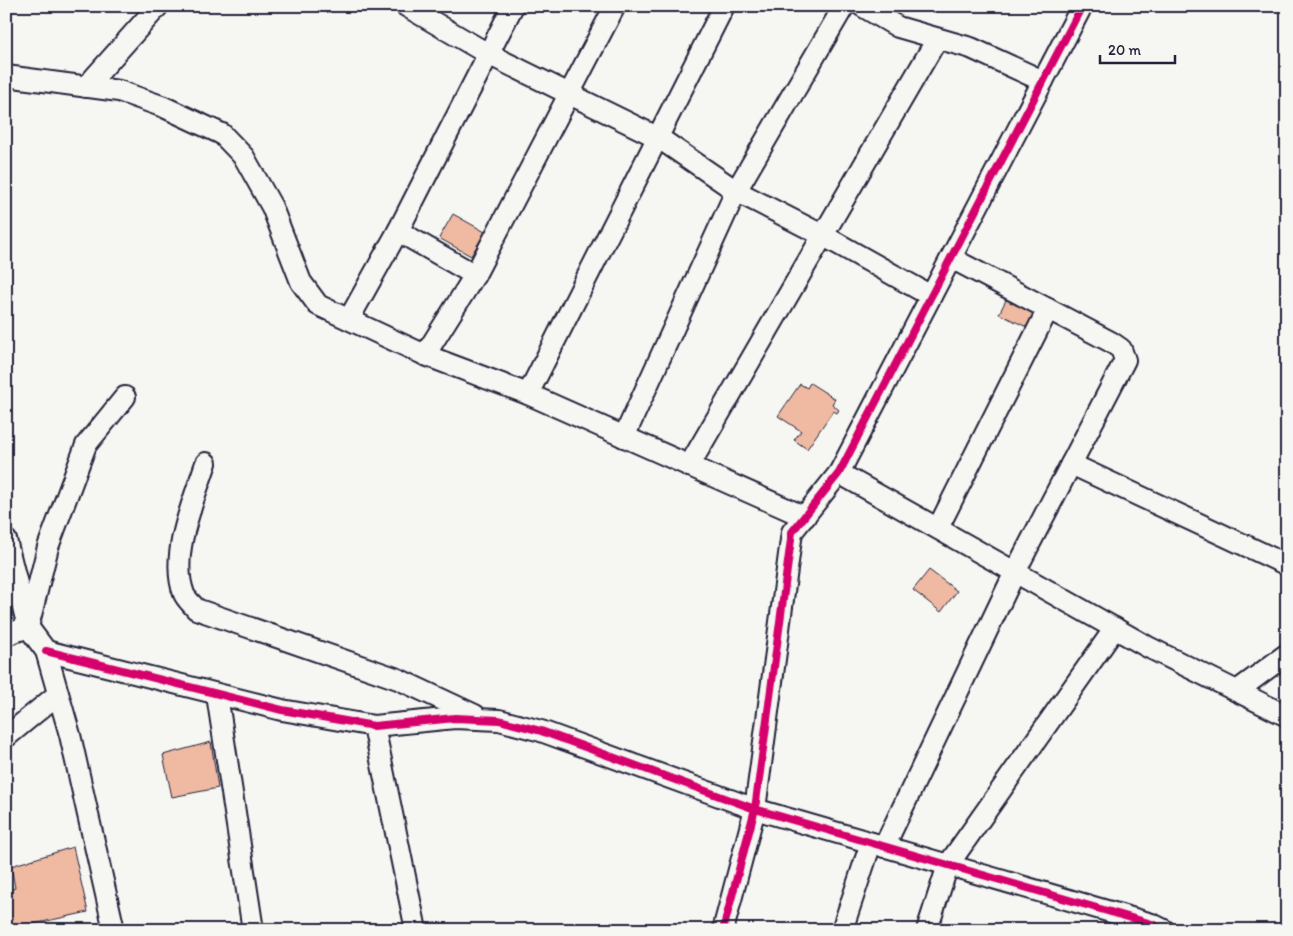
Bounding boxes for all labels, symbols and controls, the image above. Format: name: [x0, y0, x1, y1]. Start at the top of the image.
scale bar: [1100, 32, 1176, 64]
text: 20 m: [1108, 41, 1142, 59]

